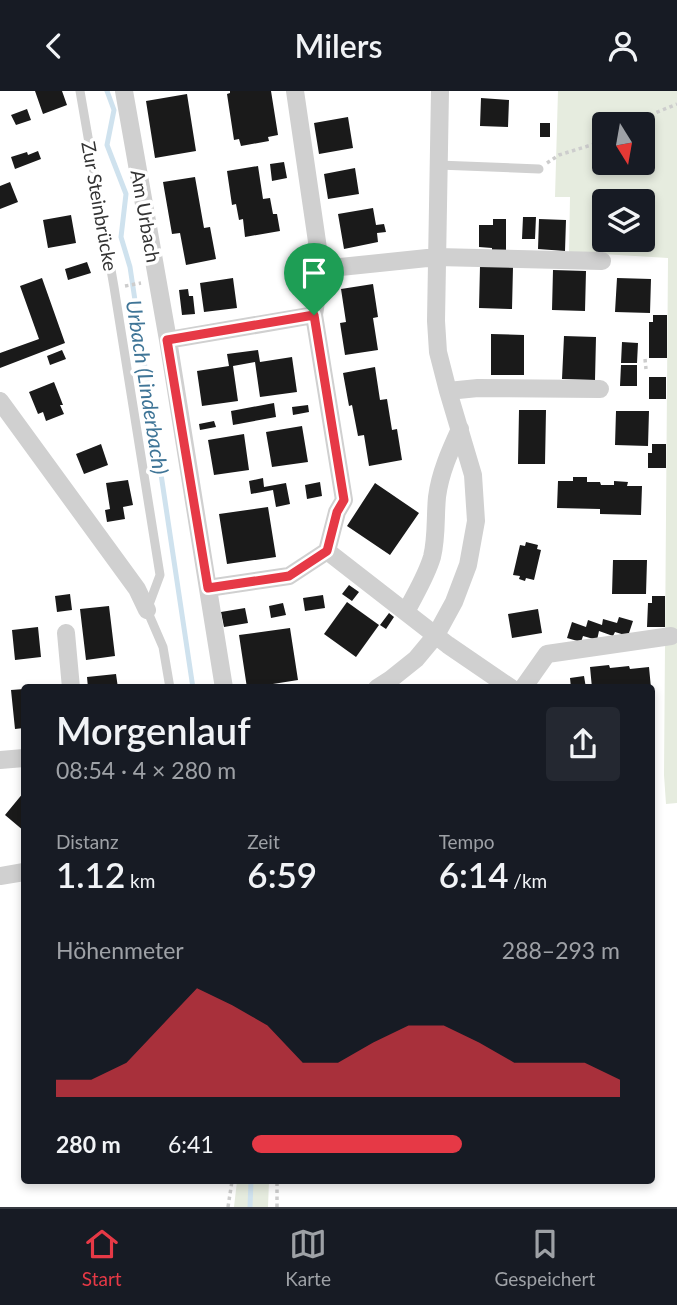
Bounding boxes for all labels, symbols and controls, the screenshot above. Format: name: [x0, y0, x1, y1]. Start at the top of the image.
text: Milers: [294, 26, 383, 65]
icon: back: [35, 27, 73, 65]
icon: person: [604, 27, 642, 65]
north arrow: [592, 112, 654, 175]
map controls: [592, 112, 655, 252]
street label: Zur Steinbrücke: [77, 139, 123, 273]
street label: Am Urbach: [127, 168, 165, 264]
button: layers: [592, 189, 655, 252]
pin: [284, 243, 344, 315]
icon: arrive: [295, 254, 333, 292]
water label: Urbach (Linderbach): [122, 298, 174, 476]
text: Morgenlauf: [56, 707, 251, 753]
button: share: [546, 707, 620, 781]
text: 08:54 · 4 × 280 m: [56, 756, 236, 784]
text: Distanz: [56, 830, 119, 853]
text: Zeit: [247, 830, 280, 853]
text: Tempo: [439, 830, 495, 853]
text: 1.12: [56, 853, 125, 895]
text: 6:59: [247, 853, 317, 895]
text: 6:14: [439, 853, 508, 895]
text: km: [125, 869, 155, 892]
text: /km: [508, 869, 547, 892]
text: Höhenmeter: [56, 936, 184, 964]
text: 288–293 m: [502, 936, 620, 964]
text: 280 m: [56, 1130, 121, 1158]
text: 6:41: [168, 1130, 214, 1158]
tab: Start: [82, 1225, 122, 1290]
tab: Karte: [285, 1225, 331, 1290]
tab: Gespeichert: [495, 1225, 595, 1290]

